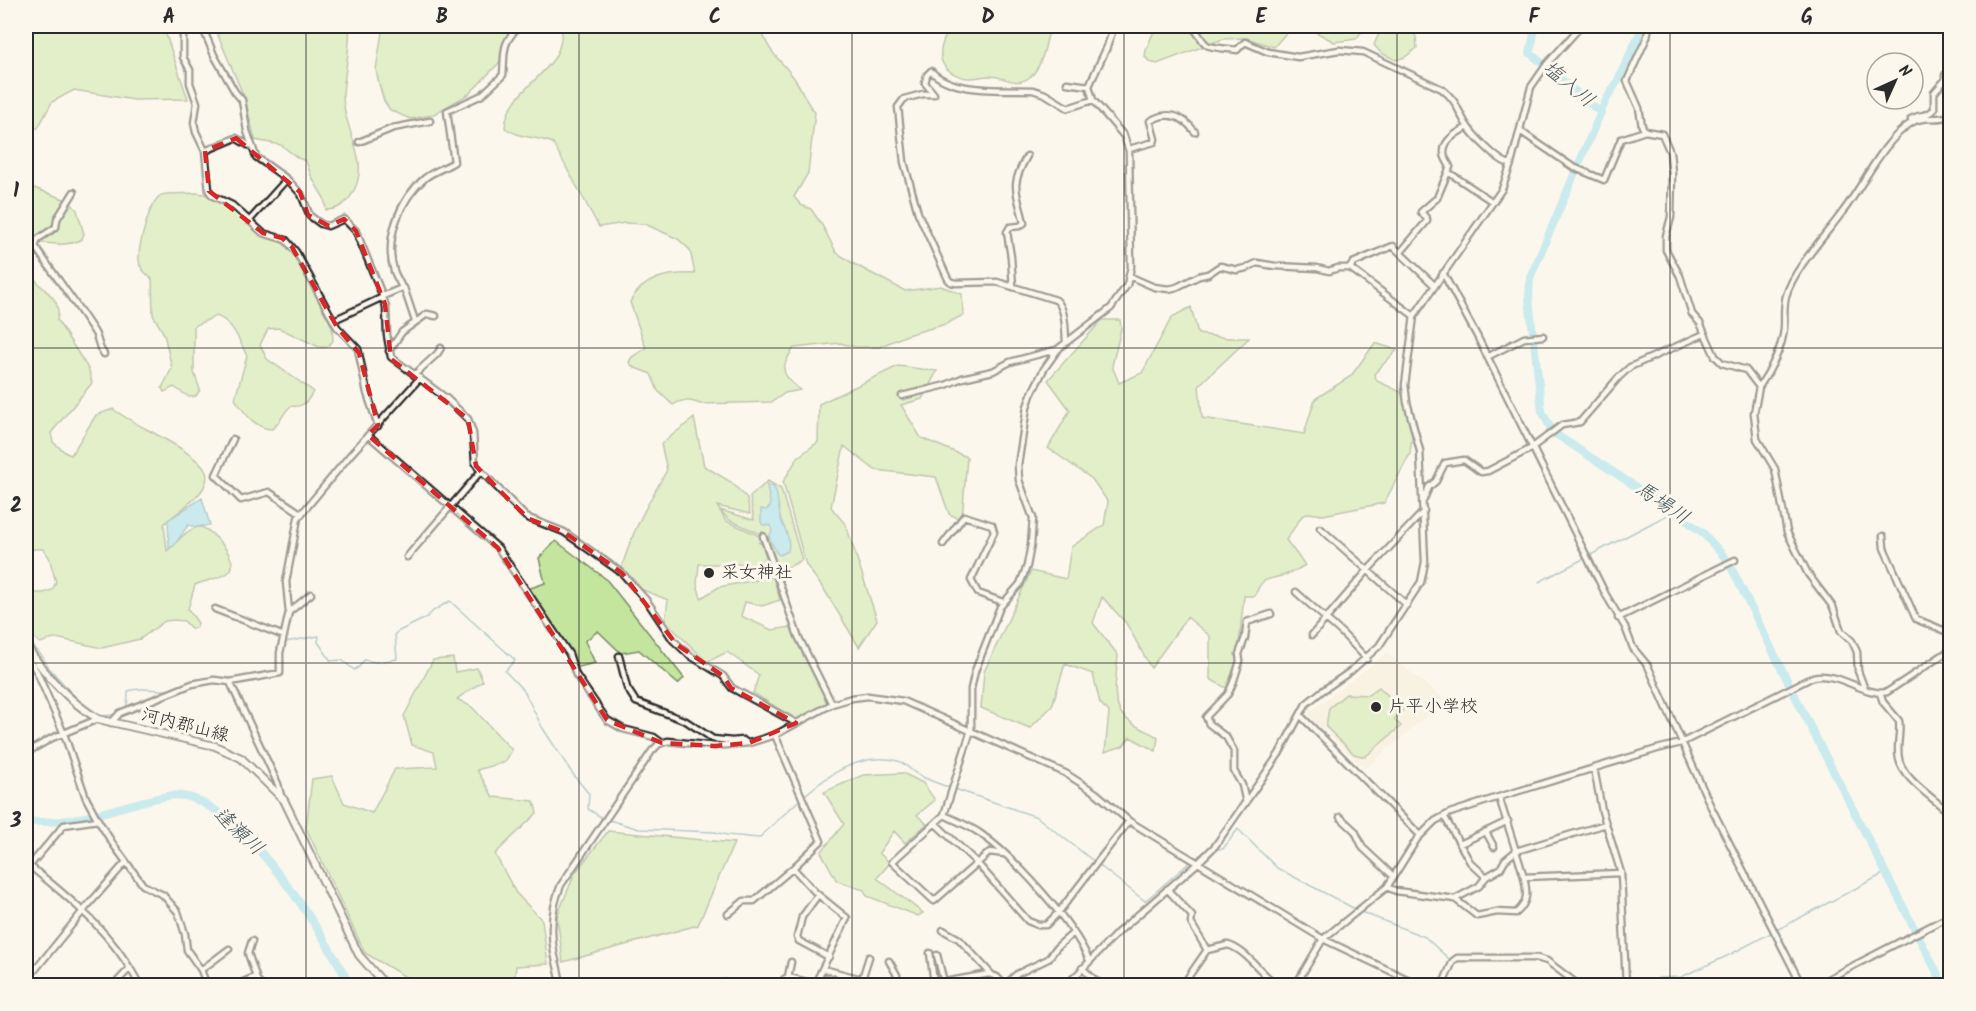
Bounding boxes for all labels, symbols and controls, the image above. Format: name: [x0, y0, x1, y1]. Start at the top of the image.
text: A: [163, 2, 175, 34]
text: B: [436, 2, 448, 34]
text: C: [709, 2, 721, 34]
text: D: [981, 2, 995, 34]
text: E: [1255, 2, 1267, 34]
text: F: [1529, 2, 1541, 34]
text: G: [1801, 2, 1813, 34]
north arrow: [1865, 51, 1925, 111]
water label: 塩入川: [1535, 53, 1601, 117]
text: N: [1892, 59, 1917, 84]
text: 1: [13, 176, 19, 208]
water label: 馬場川: [1628, 474, 1696, 534]
text: 2: [10, 491, 22, 523]
place label: 采女神社: [721, 559, 793, 588]
marker: 采女神社: [702, 566, 716, 580]
place label: 片平小学校: [1388, 693, 1478, 722]
marker: 片平小学校: [1369, 700, 1383, 714]
street label: 河内郡山線: [138, 701, 232, 751]
water label: 逢瀬川: [205, 800, 271, 864]
text: 3: [10, 806, 22, 838]

